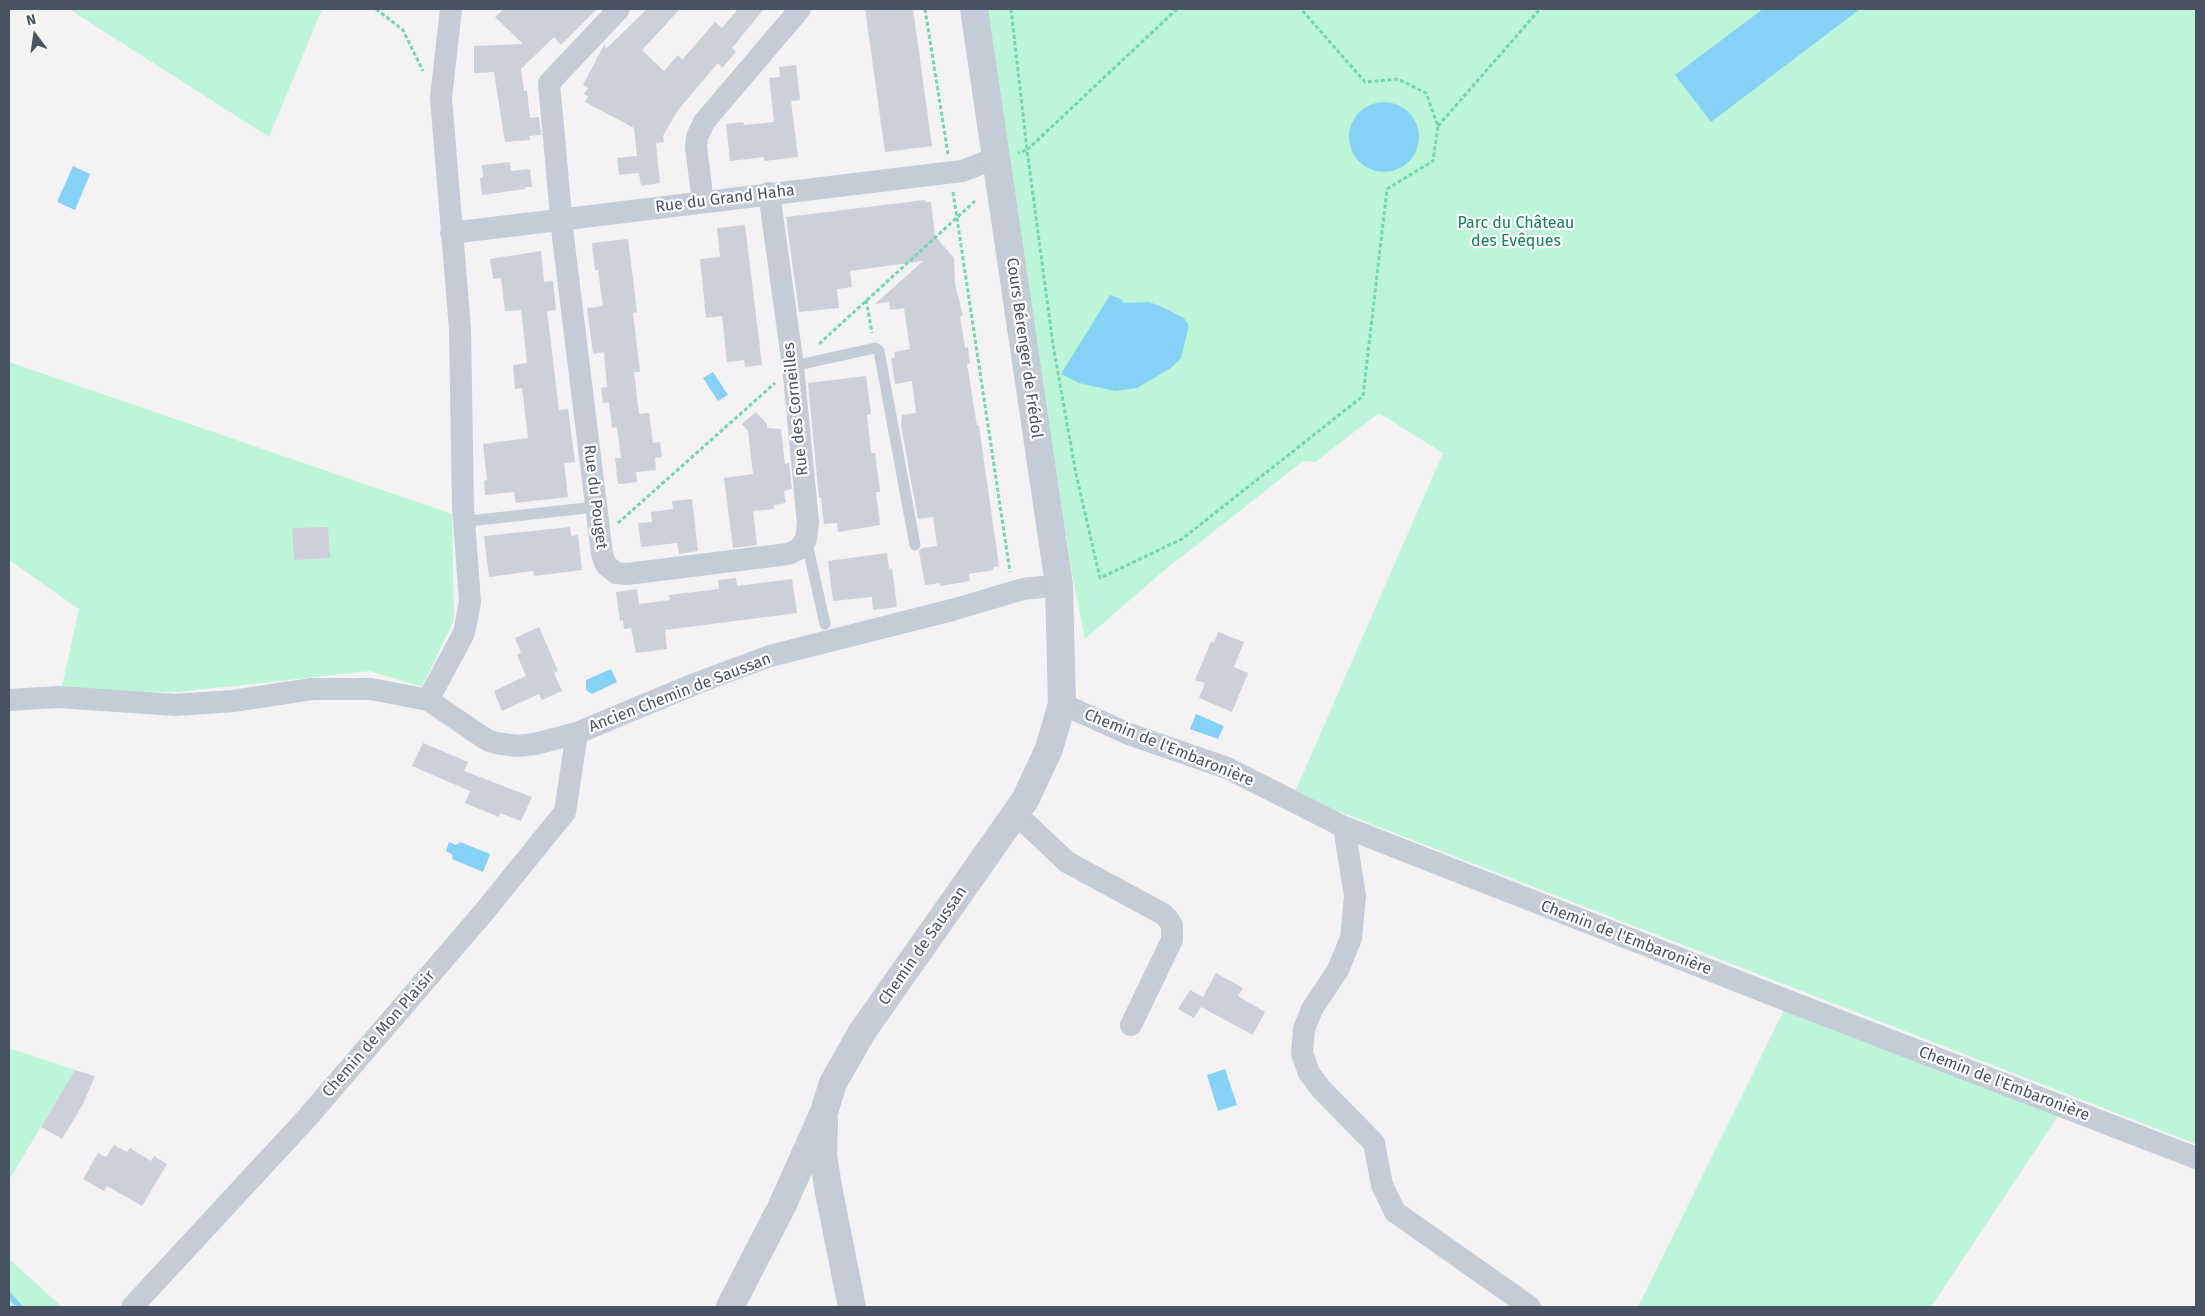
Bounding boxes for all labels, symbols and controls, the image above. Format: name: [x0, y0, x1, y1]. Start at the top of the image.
north arrow: [10, 10, 60, 60]
text: N: [25, 11, 38, 29]
street label: Rue du Grand Haha: [654, 181, 796, 217]
park label: Parc du Château des Evêques: [1458, 214, 1574, 252]
street label: Cours Bérenger de Frédol: [1002, 256, 1046, 440]
street label: Rue des Corneilles: [779, 341, 813, 477]
street label: Rue du Pouget: [579, 444, 611, 550]
street label: Ancien Chemin de Saussan: [586, 649, 774, 737]
street label: Chemin de l'Embaronière: [1081, 705, 1257, 791]
street label: Chemin de Saussan: [875, 883, 971, 1009]
street label: Chemin de l'Embaronière: [1538, 897, 1714, 979]
street label: Chemin de Mon Plaisir: [319, 967, 439, 1101]
street label: Chemin de l'Embaronière: [1916, 1043, 2092, 1125]

